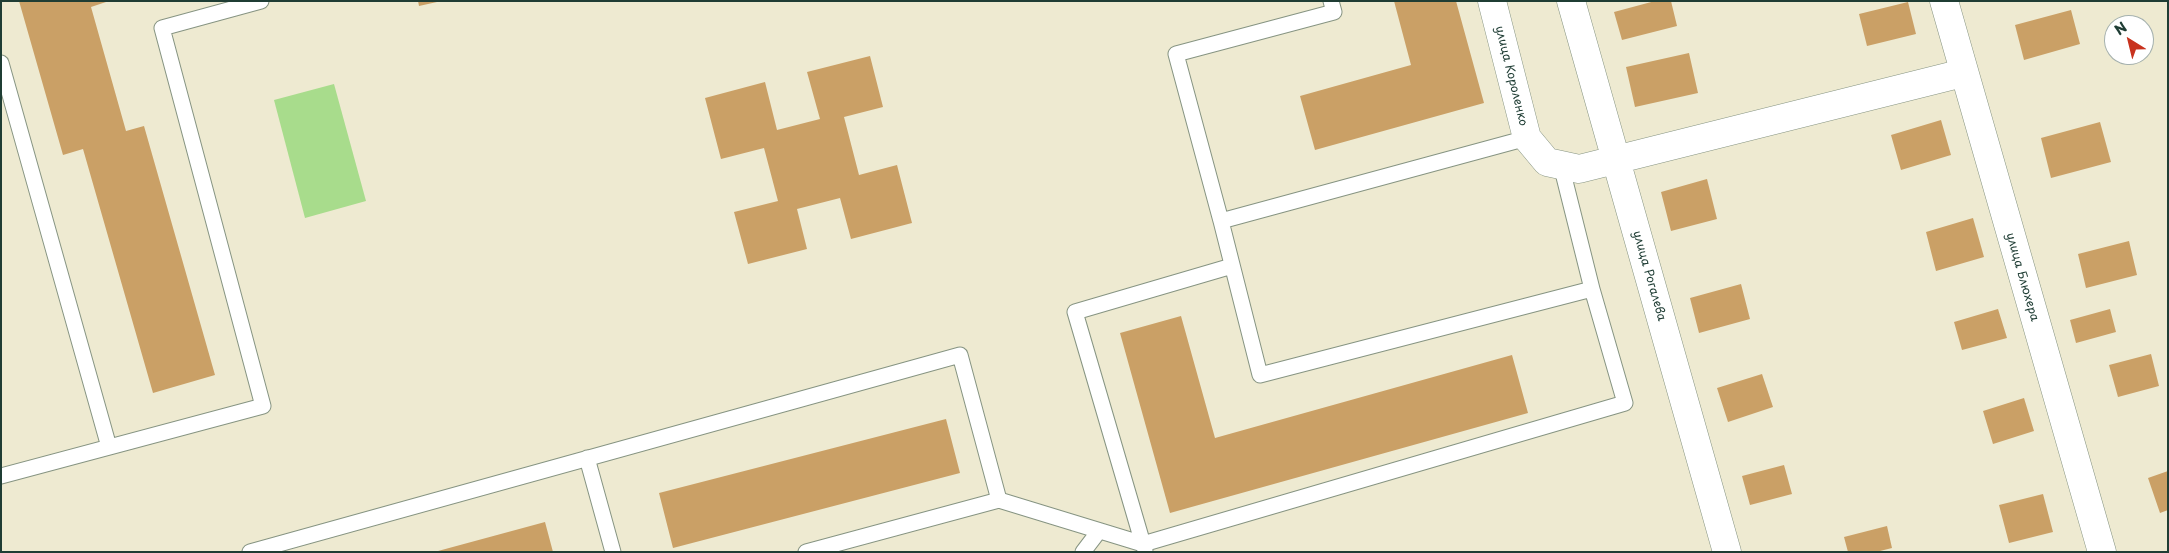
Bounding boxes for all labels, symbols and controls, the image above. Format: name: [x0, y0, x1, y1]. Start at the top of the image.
north arrow: [2104, 15, 2154, 65]
text: N: [2110, 17, 2131, 40]
street label: улица Короленко: [1492, 25, 1530, 127]
street label: улица Рогалева: [1629, 229, 1669, 323]
street label: улица Блюхера: [2002, 231, 2042, 323]

